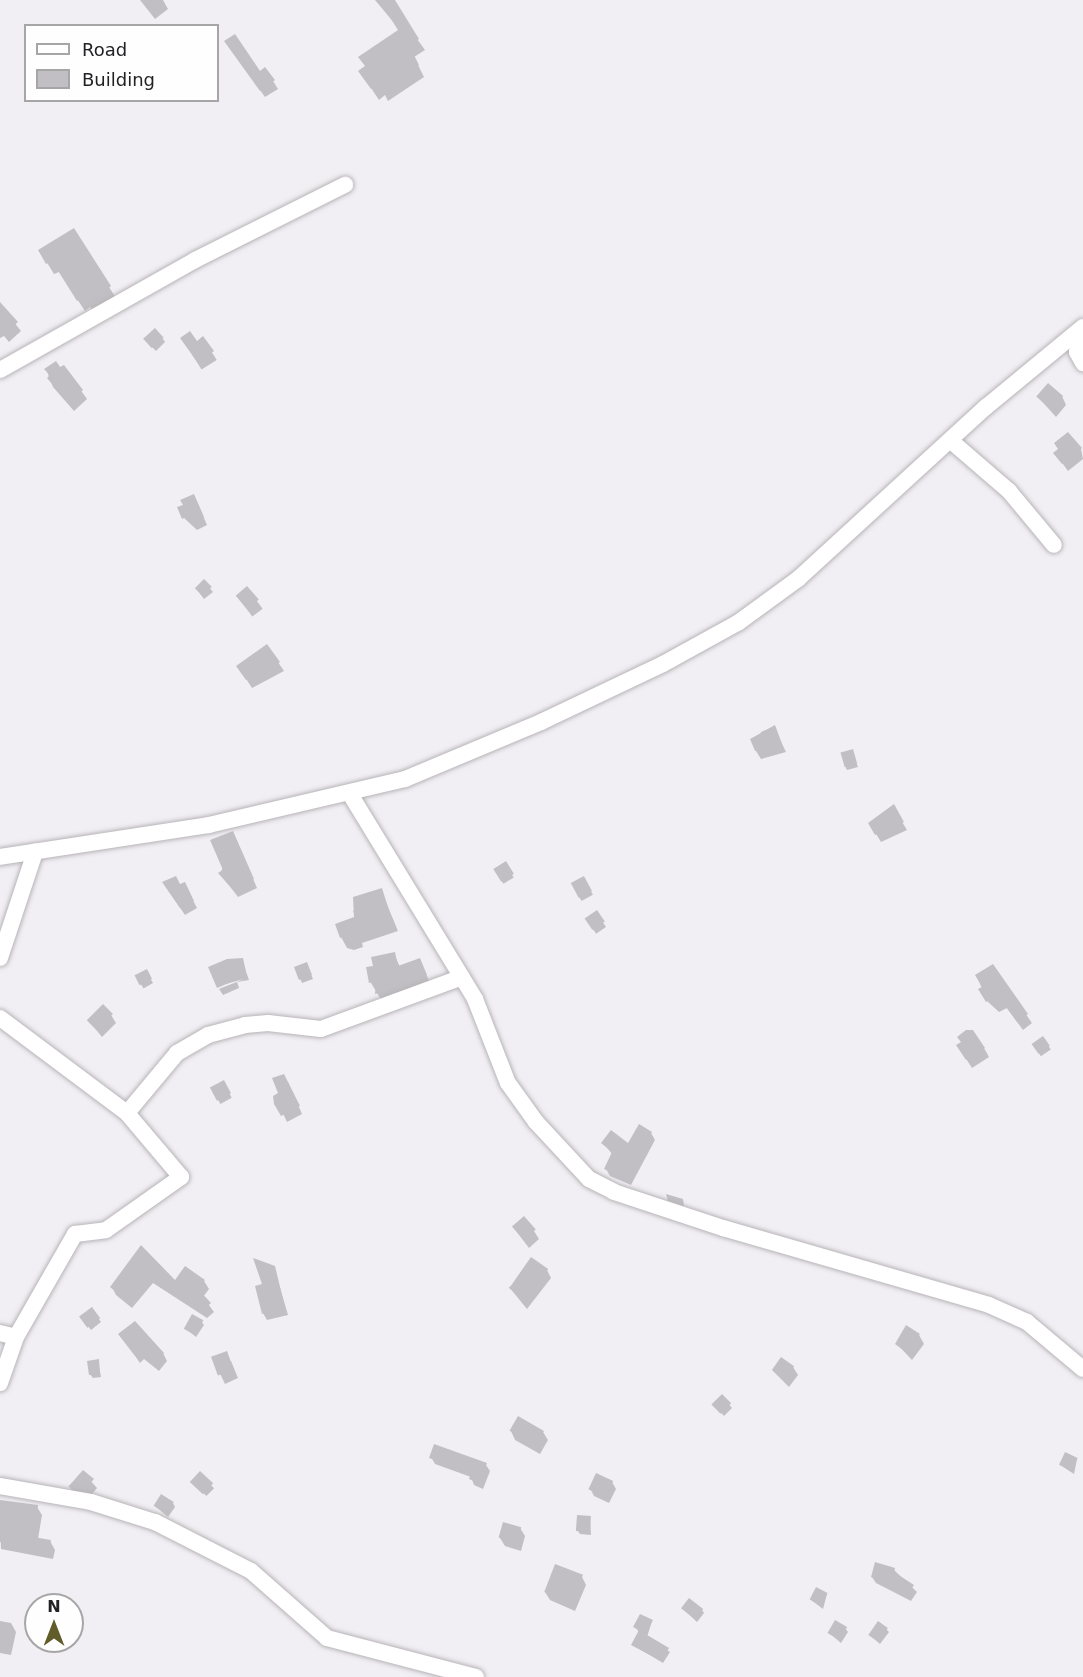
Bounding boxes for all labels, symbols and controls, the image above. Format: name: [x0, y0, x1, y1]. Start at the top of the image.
legend: [24, 24, 219, 102]
text: Road: [82, 39, 127, 60]
text: Building: [82, 69, 155, 90]
north arrow: [24, 1593, 84, 1653]
text: N: [47, 1597, 61, 1616]

